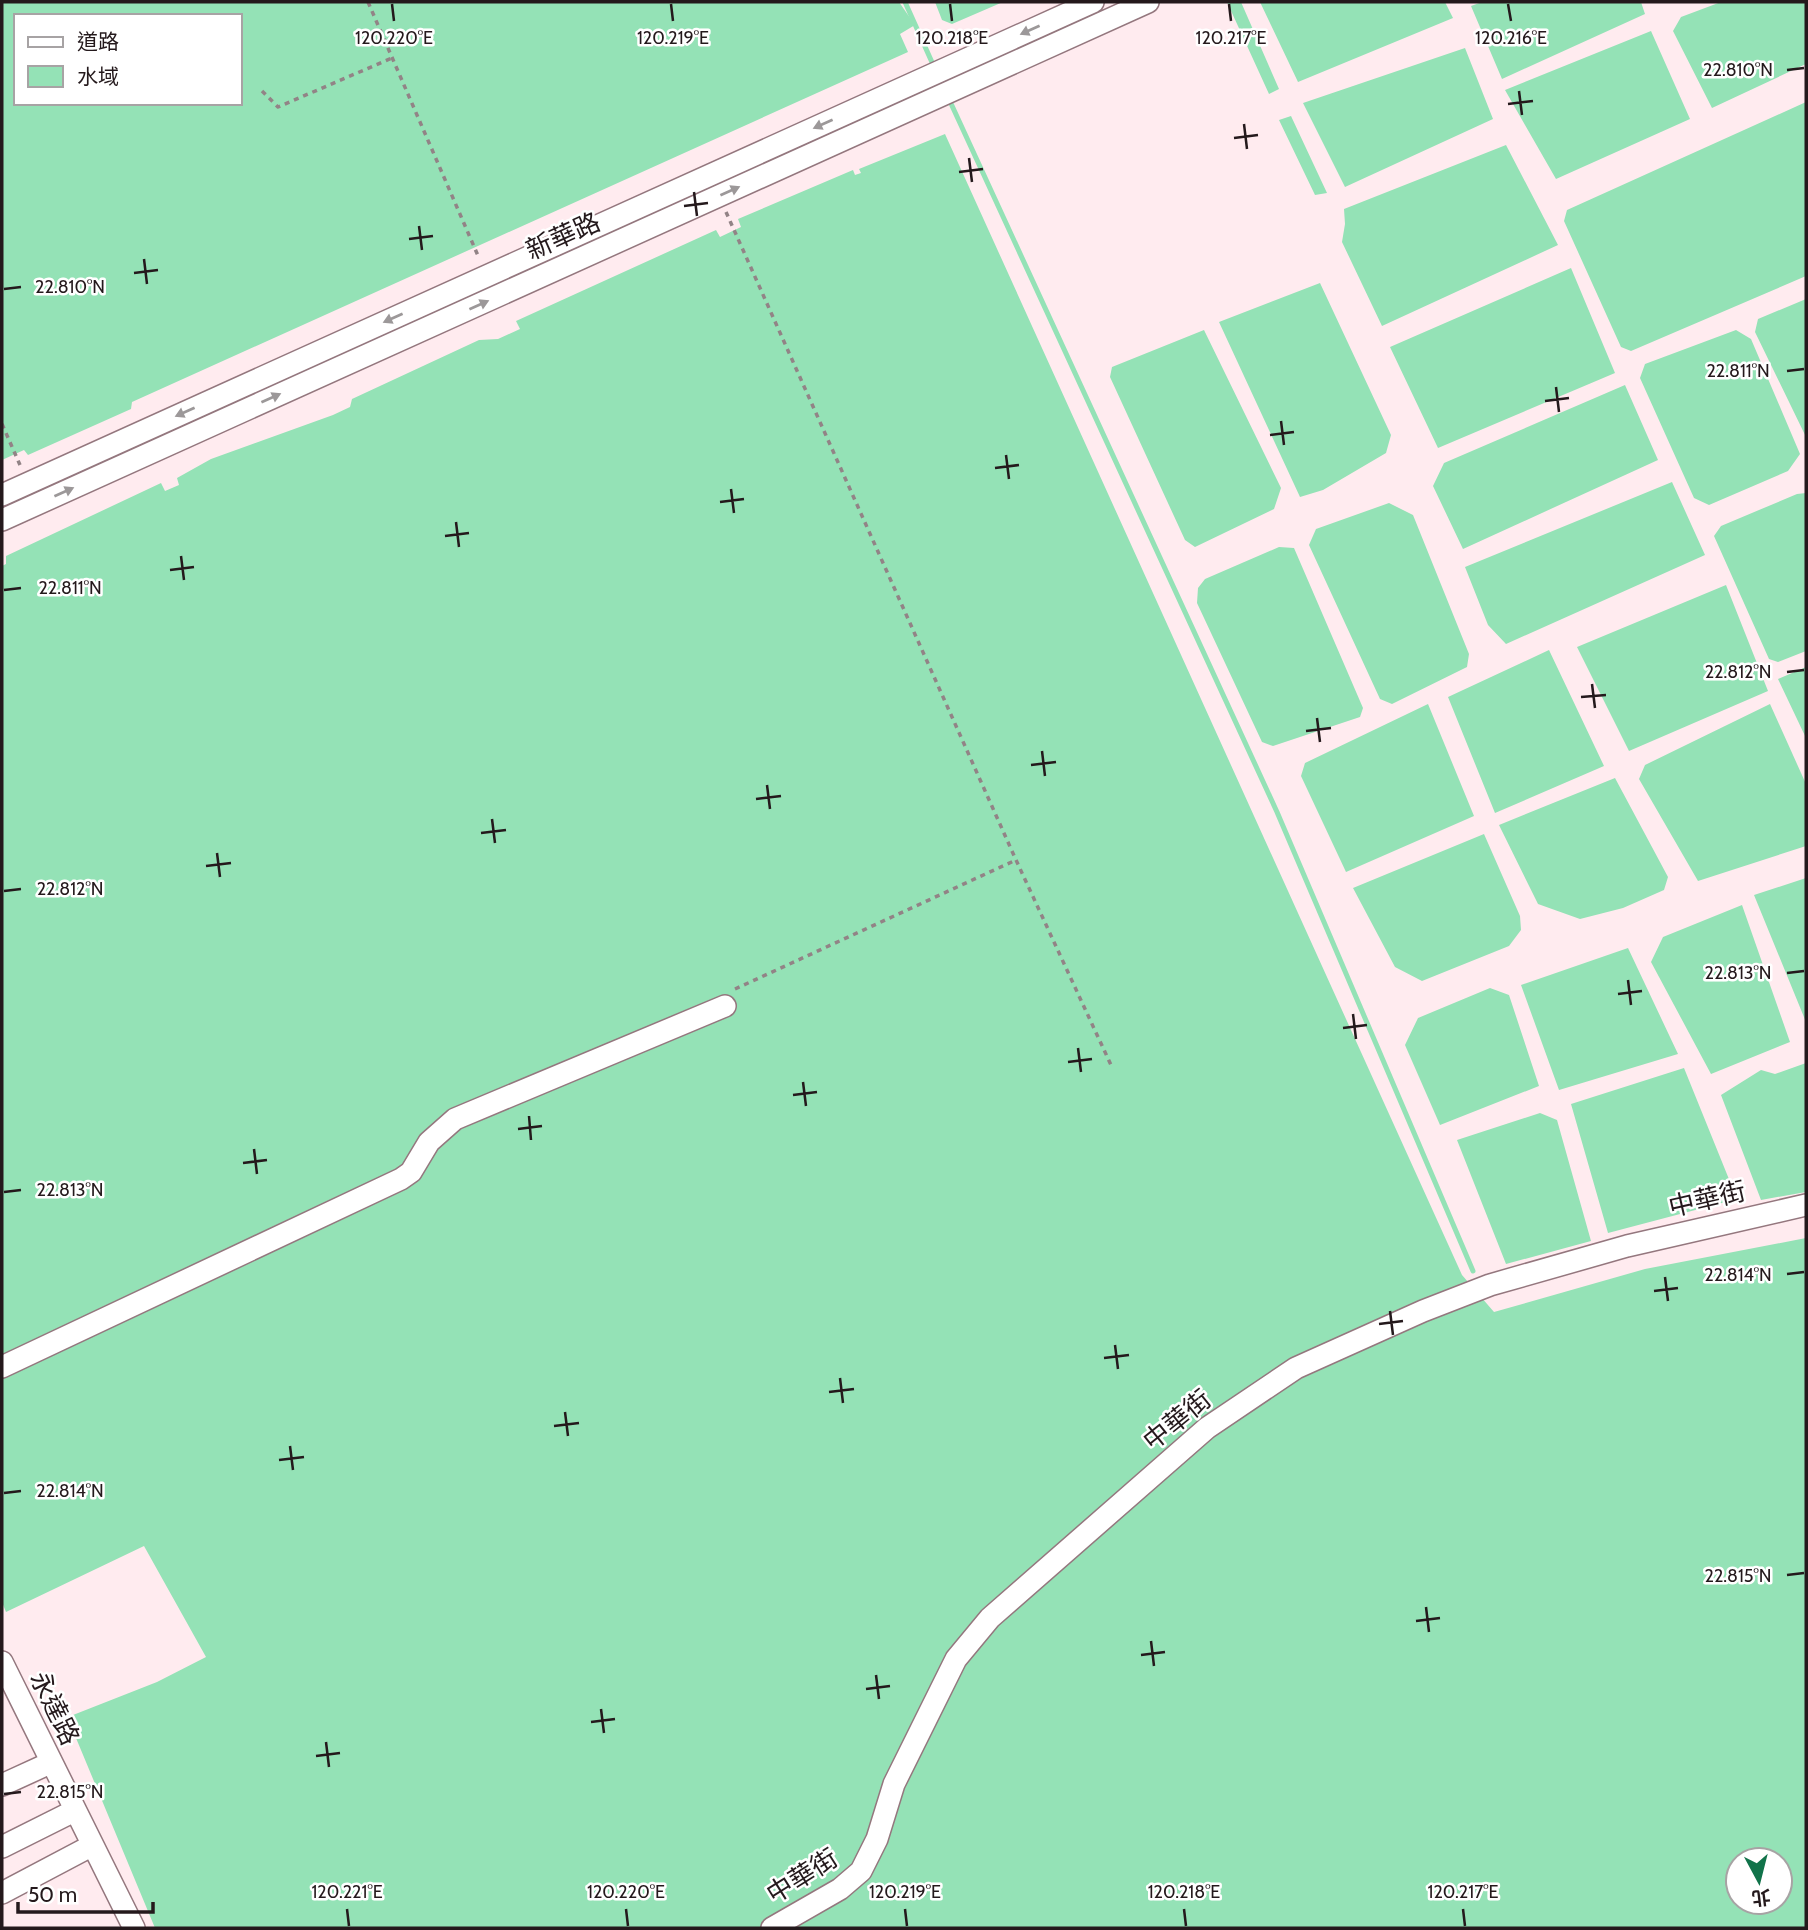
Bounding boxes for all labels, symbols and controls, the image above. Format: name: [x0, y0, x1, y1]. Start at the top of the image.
legend: [14, 14, 242, 105]
one-way arrow: [1020, 25, 1041, 36]
text: 120.220°E: [355, 27, 433, 49]
text: 120.219°E: [637, 27, 709, 49]
text: 120.218°E: [916, 27, 988, 49]
text: 120.217°E: [1196, 27, 1266, 49]
text: 120.216°E: [1475, 27, 1547, 49]
text: 道路: [77, 29, 119, 54]
text: 22.810°N: [1703, 59, 1773, 81]
text: 水域: [77, 64, 119, 89]
one-way arrow: [813, 118, 833, 130]
one-way arrow: [720, 185, 741, 196]
street label: 新華路: [521, 206, 605, 266]
text: 22.810°N: [35, 276, 105, 298]
one-way arrow: [468, 299, 489, 310]
one-way arrow: [382, 313, 403, 324]
text: 22.811°N: [1706, 360, 1770, 382]
one-way arrow: [261, 392, 281, 404]
one-way arrow: [175, 406, 195, 418]
one-way arrow: [54, 486, 74, 498]
text: 22.811°N: [38, 577, 102, 599]
text: 22.812°N: [1705, 661, 1771, 683]
text: 22.812°N: [37, 878, 103, 900]
text: 22.813°N: [1704, 962, 1772, 984]
street label: 中華街: [1665, 1175, 1749, 1223]
text: 22.813°N: [36, 1179, 104, 1201]
text: 22.814°N: [1704, 1264, 1772, 1286]
street label: 中華街: [1137, 1383, 1217, 1457]
text: 22.814°N: [36, 1480, 104, 1502]
text: 22.815°N: [1704, 1565, 1772, 1587]
street label: 永達路: [24, 1666, 86, 1750]
text: 22.815°N: [36, 1781, 104, 1803]
street label: 中華街: [760, 1842, 844, 1910]
north arrow: [1724, 1846, 1794, 1916]
scale bar: [18, 1870, 152, 1914]
text: 120.221°E: [311, 1881, 383, 1903]
text: 120.220°E: [587, 1881, 665, 1903]
text: 120.219°E: [869, 1881, 941, 1903]
text: 120.218°E: [1148, 1881, 1220, 1903]
text: 120.217°E: [1428, 1881, 1498, 1903]
text: 50 m: [28, 1882, 77, 1907]
text: 北: [1750, 1885, 1772, 1910]

